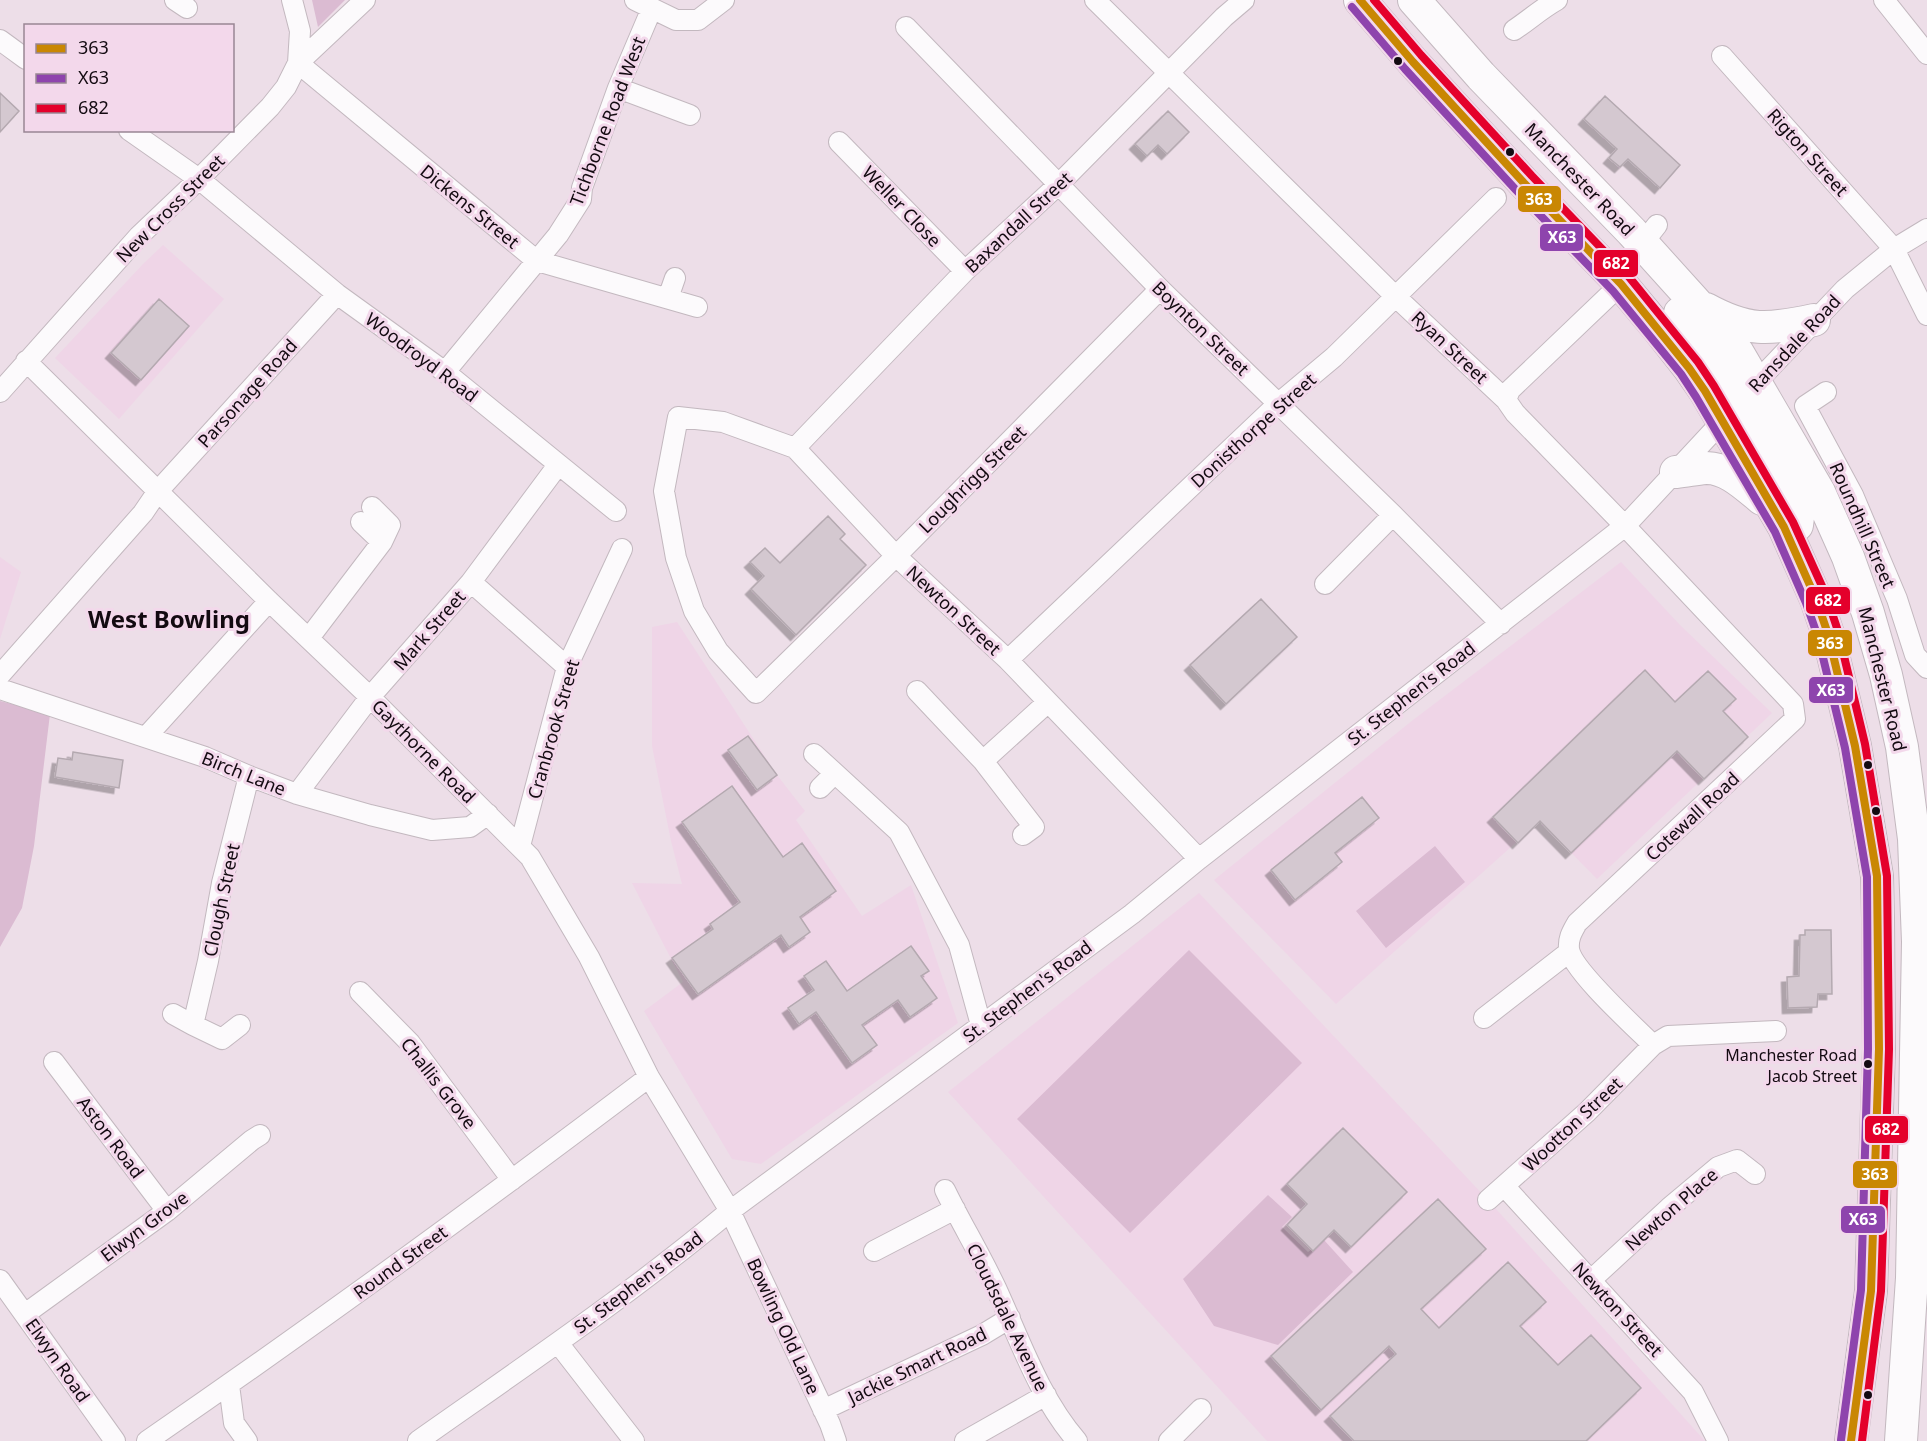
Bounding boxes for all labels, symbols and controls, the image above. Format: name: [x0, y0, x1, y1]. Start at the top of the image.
legend: [24, 24, 234, 132]
street label: Tichborne Road West: [564, 33, 651, 209]
text: 363: [78, 35, 109, 59]
unlabelled marker: [1392, 55, 1404, 67]
text: X63: [78, 65, 109, 89]
text: 682: [78, 95, 109, 119]
street label: Rigton Street: [1762, 103, 1854, 201]
street label: Manchester Road: [1520, 117, 1640, 241]
unlabelled marker: [1504, 146, 1516, 158]
street label: New Cross Street: [111, 148, 230, 267]
street label: Dickens Street: [415, 159, 525, 254]
street label: Weller Close: [857, 160, 947, 252]
street label: Baxandall Street: [959, 166, 1077, 278]
line badge: 363: [1517, 185, 1562, 213]
text: 363: [1525, 188, 1553, 210]
line badge: X63: [1539, 223, 1584, 252]
text: X63: [1547, 226, 1577, 248]
line badge: 682: [1593, 249, 1639, 278]
text: 682: [1602, 252, 1630, 274]
street label: Boynton Street: [1147, 276, 1255, 381]
street label: Ransdale Road: [1743, 289, 1845, 397]
street label: Ryan Street: [1407, 305, 1494, 389]
street label: Woodroyd Road: [361, 307, 483, 407]
street label: Parsonage Road: [192, 334, 302, 452]
street label: Donisthorpe Street: [1185, 367, 1321, 493]
street label: Loughrigg Street: [913, 420, 1031, 538]
street label: Roundhill Street: [1825, 458, 1902, 592]
street label: Newton Street: [902, 560, 1007, 660]
street label: Mark Street: [388, 585, 471, 675]
line badge: 682: [1805, 586, 1851, 615]
text: 682: [1814, 589, 1842, 611]
district label: West Bowling: [88, 602, 250, 635]
street label: Manchester Road: [1853, 604, 1913, 754]
line badge: 363: [1807, 629, 1853, 657]
text: 363: [1816, 632, 1844, 654]
street label: St. Stephen's Road: [1342, 636, 1480, 750]
street label: Cranbrook Street: [522, 656, 585, 802]
line badge: X63: [1808, 676, 1854, 704]
text: X63: [1816, 679, 1846, 701]
street label: Gaythorne Road: [367, 694, 481, 808]
street label: Birch Lane: [198, 745, 290, 801]
unlabelled marker: [1862, 759, 1874, 771]
street label: Cotewall Road: [1640, 766, 1744, 866]
unlabelled marker: [1870, 805, 1882, 817]
street label: Clough Street: [197, 841, 245, 959]
street label: St. Stephen's Road: [958, 935, 1096, 1047]
street label: Challis Grove: [396, 1032, 482, 1134]
place label: Manchester Road Jacob Street: [1725, 1044, 1857, 1087]
marker: Manchester Road Jacob Street: [1862, 1058, 1874, 1070]
street label: Wootton Street: [1517, 1071, 1627, 1176]
street label: Aston Road: [72, 1091, 150, 1183]
line badge: 682: [1864, 1115, 1909, 1144]
text: 682: [1872, 1118, 1900, 1140]
line badge: 363: [1852, 1160, 1898, 1189]
street label: Newton Place: [1620, 1162, 1722, 1256]
text: 363: [1861, 1163, 1889, 1185]
street label: Elwyn Grove: [95, 1185, 193, 1267]
line badge: X63: [1840, 1205, 1886, 1234]
text: X63: [1848, 1208, 1878, 1230]
street label: Round Street: [348, 1220, 452, 1304]
street label: St. Stephen's Road: [569, 1226, 707, 1338]
street label: Cloudsdale Avenue: [962, 1239, 1054, 1395]
street label: Bowling Old Lane: [742, 1254, 826, 1398]
street label: Newton Street: [1568, 1257, 1668, 1362]
street label: Elwyn Road: [20, 1313, 96, 1407]
street label: Jackie Smart Road: [842, 1321, 990, 1410]
unlabelled marker: [1862, 1389, 1874, 1401]

